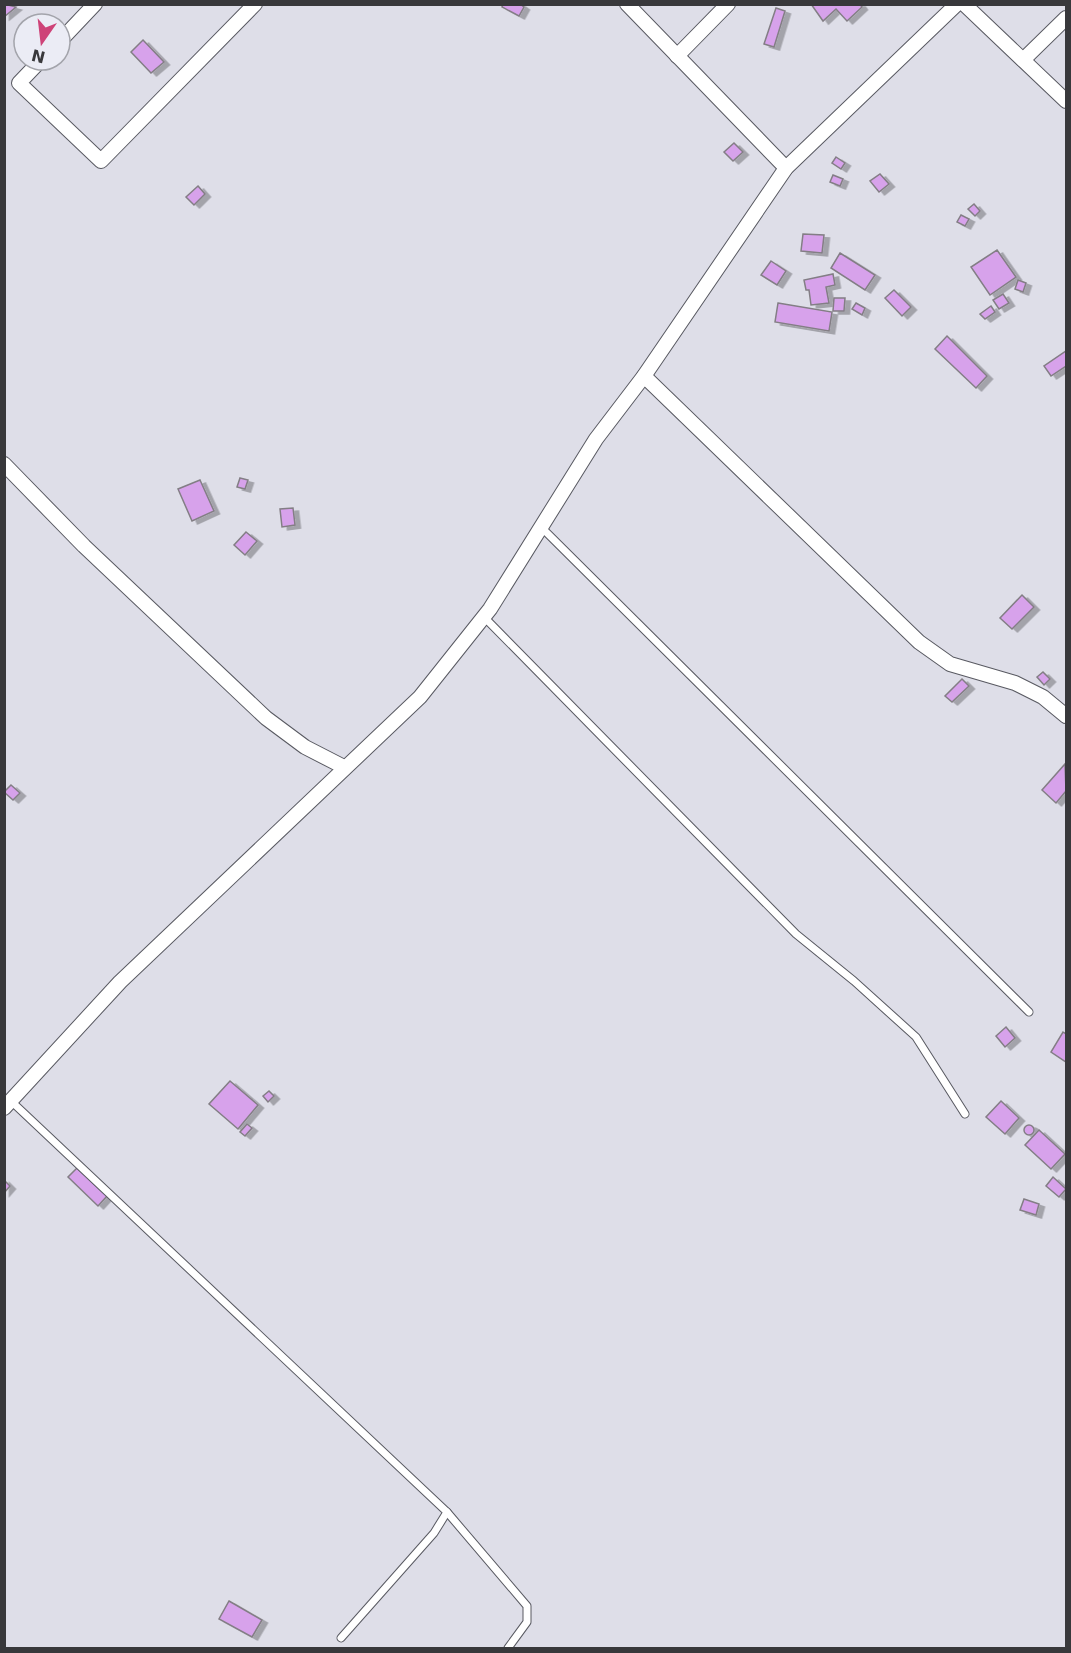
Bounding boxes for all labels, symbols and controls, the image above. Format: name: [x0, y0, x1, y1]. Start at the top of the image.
north arrow: [12, 12, 72, 72]
text: N: [30, 45, 47, 67]

